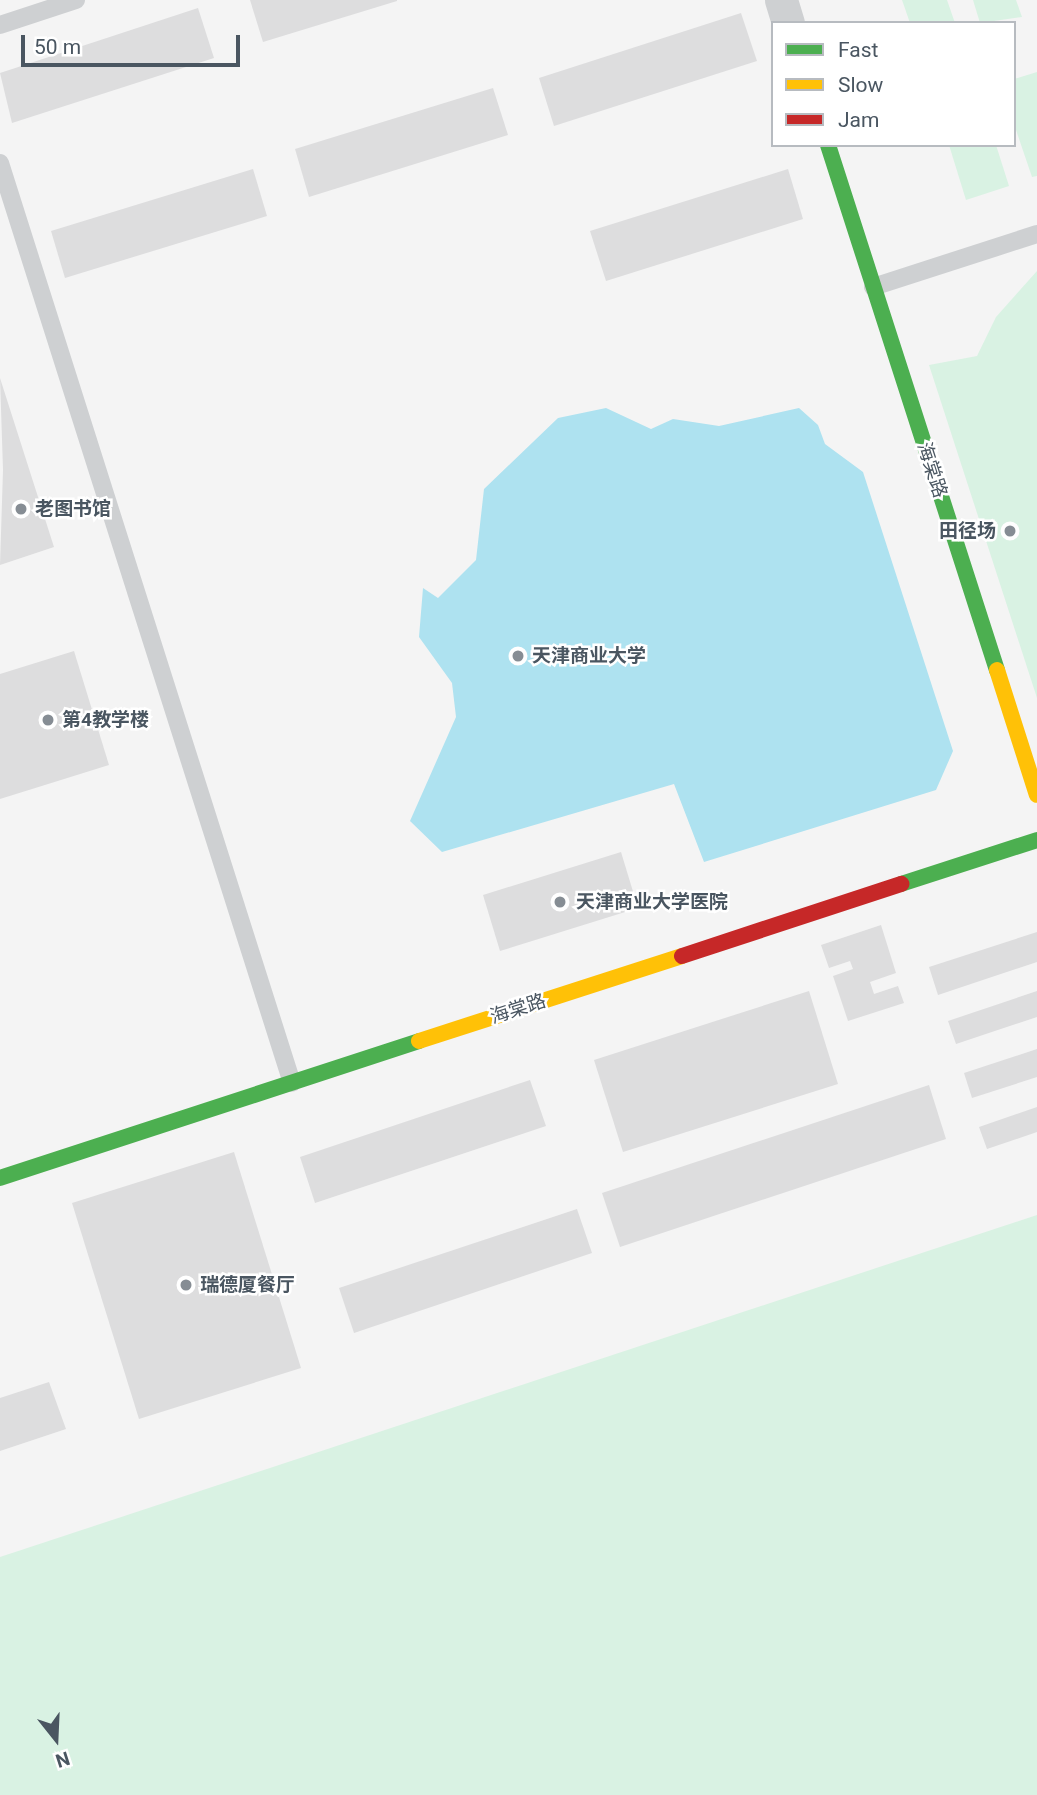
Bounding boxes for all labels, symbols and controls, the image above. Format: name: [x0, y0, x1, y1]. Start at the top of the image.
scale bar: [24, 21, 243, 65]
legend: [771, 21, 1016, 147]
text: 50 m: [34, 35, 81, 59]
text: Fast: [838, 38, 878, 62]
text: Slow: [838, 73, 883, 97]
text: Jam: [838, 108, 879, 132]
street label: 海棠路: [912, 439, 952, 501]
place label: 老图书馆: [35, 498, 111, 520]
marker: 老图书馆: [13, 501, 29, 517]
place label: 田径场: [939, 520, 996, 542]
marker: 田径场: [1002, 523, 1018, 539]
place label: 天津商业大学: [532, 645, 646, 667]
marker: 天津商业大学: [510, 648, 526, 664]
place label: 第4教学楼: [62, 709, 149, 731]
marker: 第4教学楼: [40, 712, 56, 728]
place label: 天津商业大学医院: [576, 891, 728, 913]
marker: 天津商业大学医院: [550, 892, 570, 912]
street label: 海棠路: [487, 989, 549, 1029]
place label: 瑞德厦餐厅: [200, 1274, 295, 1296]
marker: 瑞德厦餐厅: [178, 1277, 194, 1293]
north arrow: [21, 1704, 91, 1774]
text: N: [53, 1746, 73, 1772]

